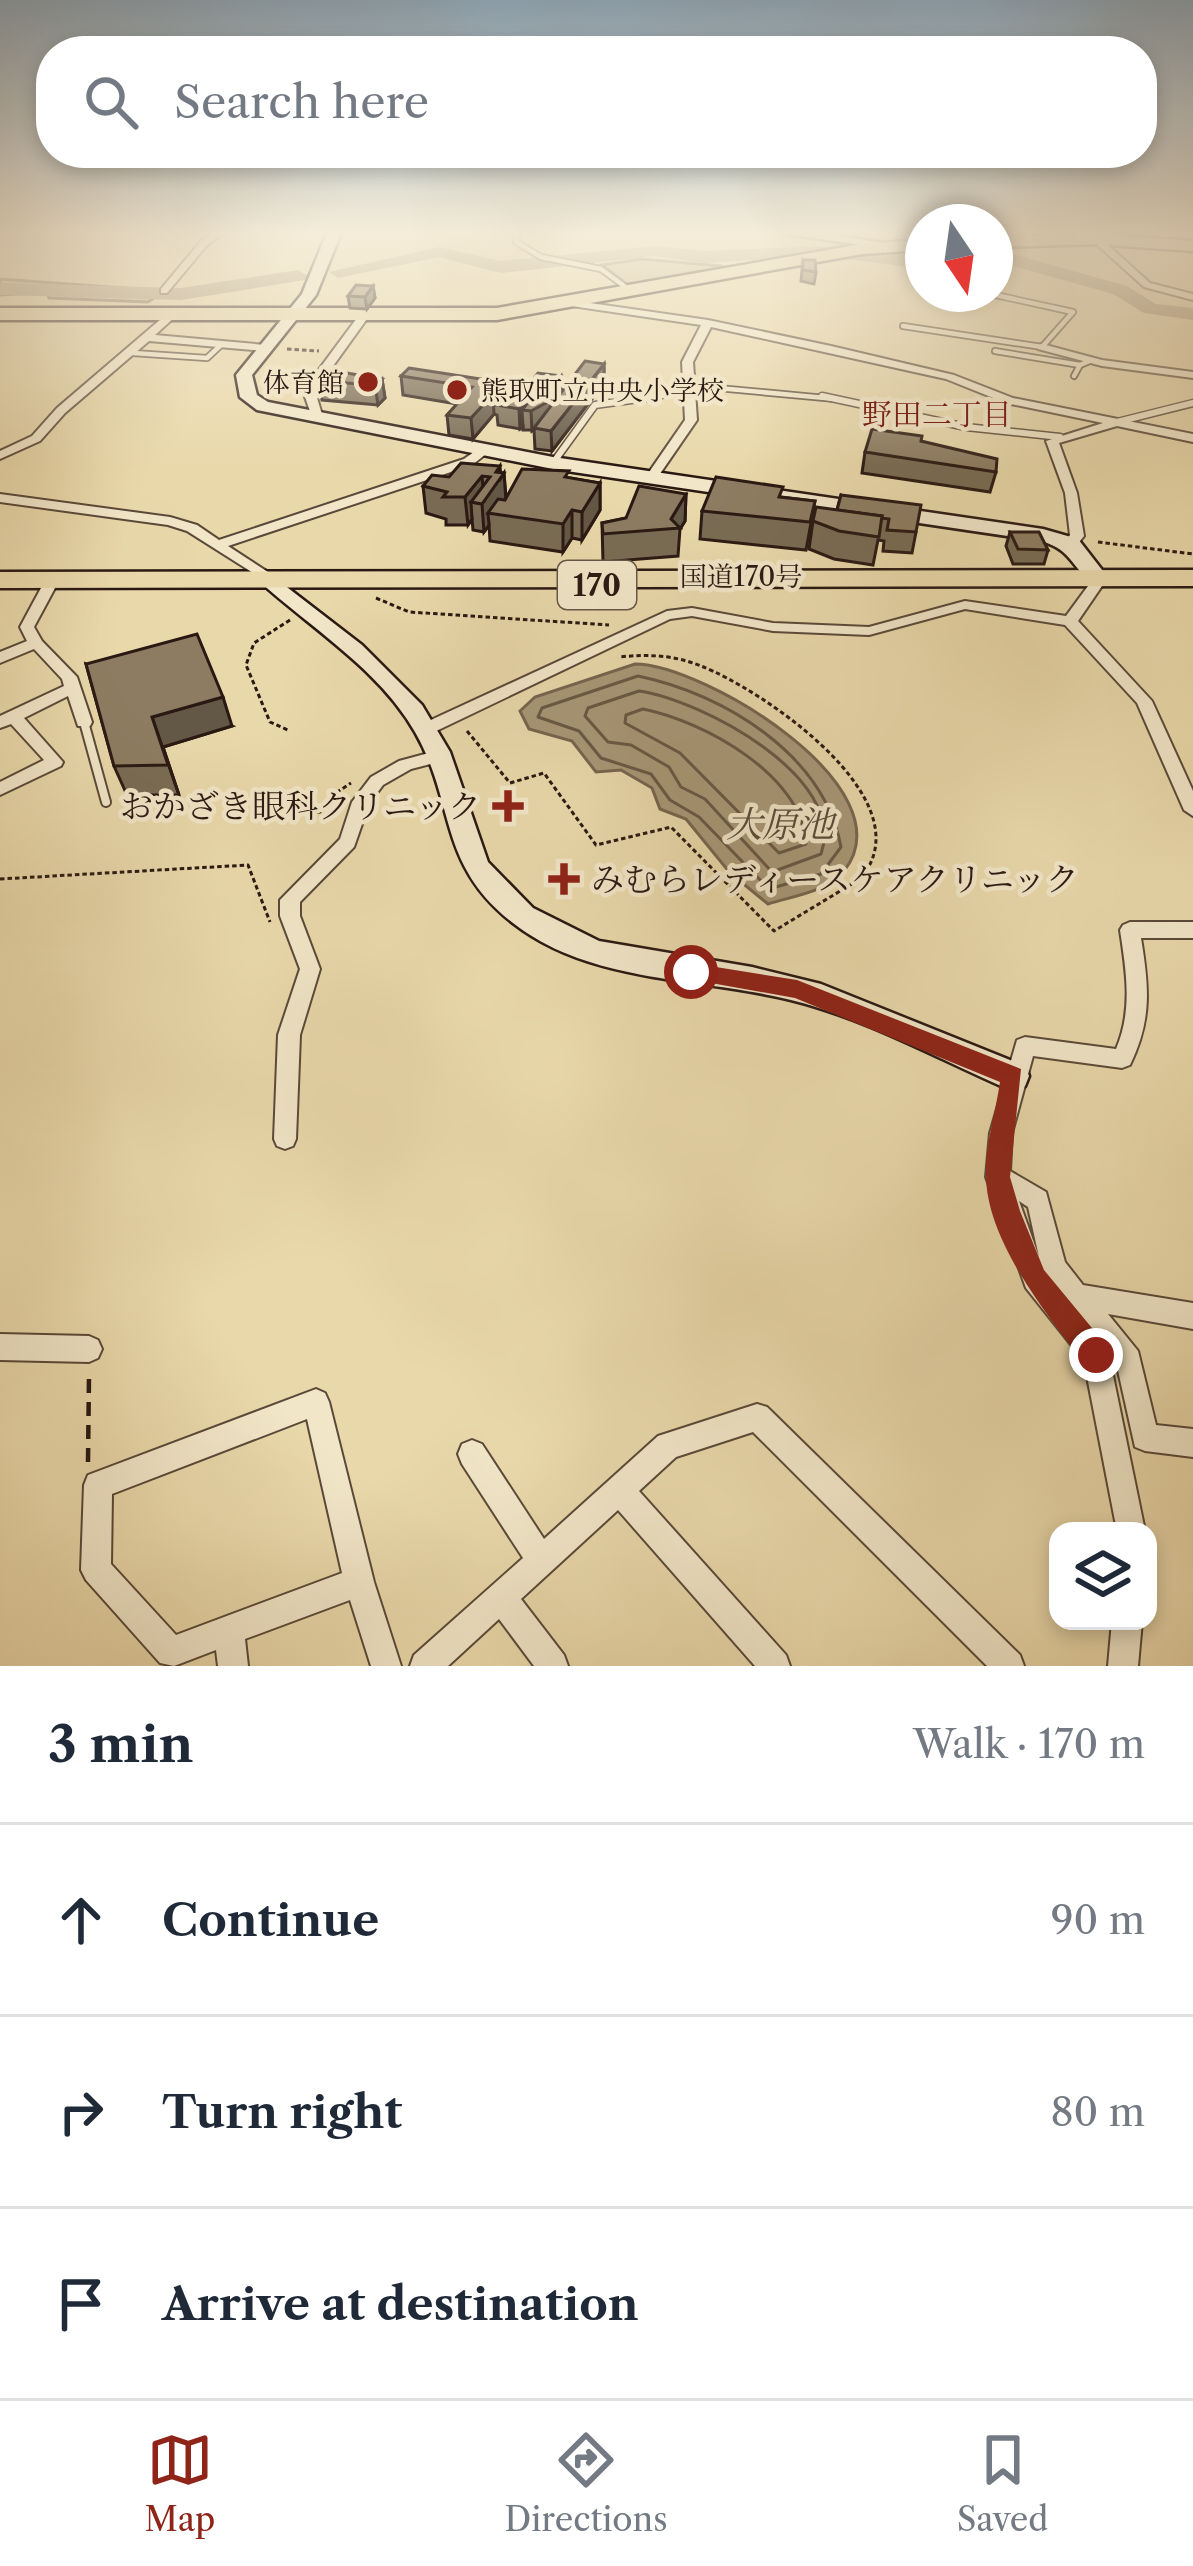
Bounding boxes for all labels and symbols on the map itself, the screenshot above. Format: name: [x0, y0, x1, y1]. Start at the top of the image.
north arrow: [905, 204, 1013, 312]
place label: 体育館: [263, 366, 344, 399]
marker: 体育館: [355, 369, 381, 395]
place label: 熊取町立中央小学校: [481, 374, 724, 407]
marker: 熊取町立中央小学校: [444, 377, 470, 403]
district label: 野田二丁目: [862, 396, 1012, 433]
street label: 国道170号: [680, 560, 802, 593]
road number: 170: [558, 561, 636, 609]
place label: おかざき眼科クリニック: [120, 786, 481, 827]
marker: おかざき眼科クリニック: [492, 790, 524, 822]
water label: 大原池: [726, 802, 838, 846]
place label: みむらレディースケアクリニック: [591, 859, 1079, 900]
marker: みむらレディースケアクリニック: [548, 863, 580, 895]
route start: [664, 945, 718, 999]
route end: [1069, 1328, 1123, 1382]

